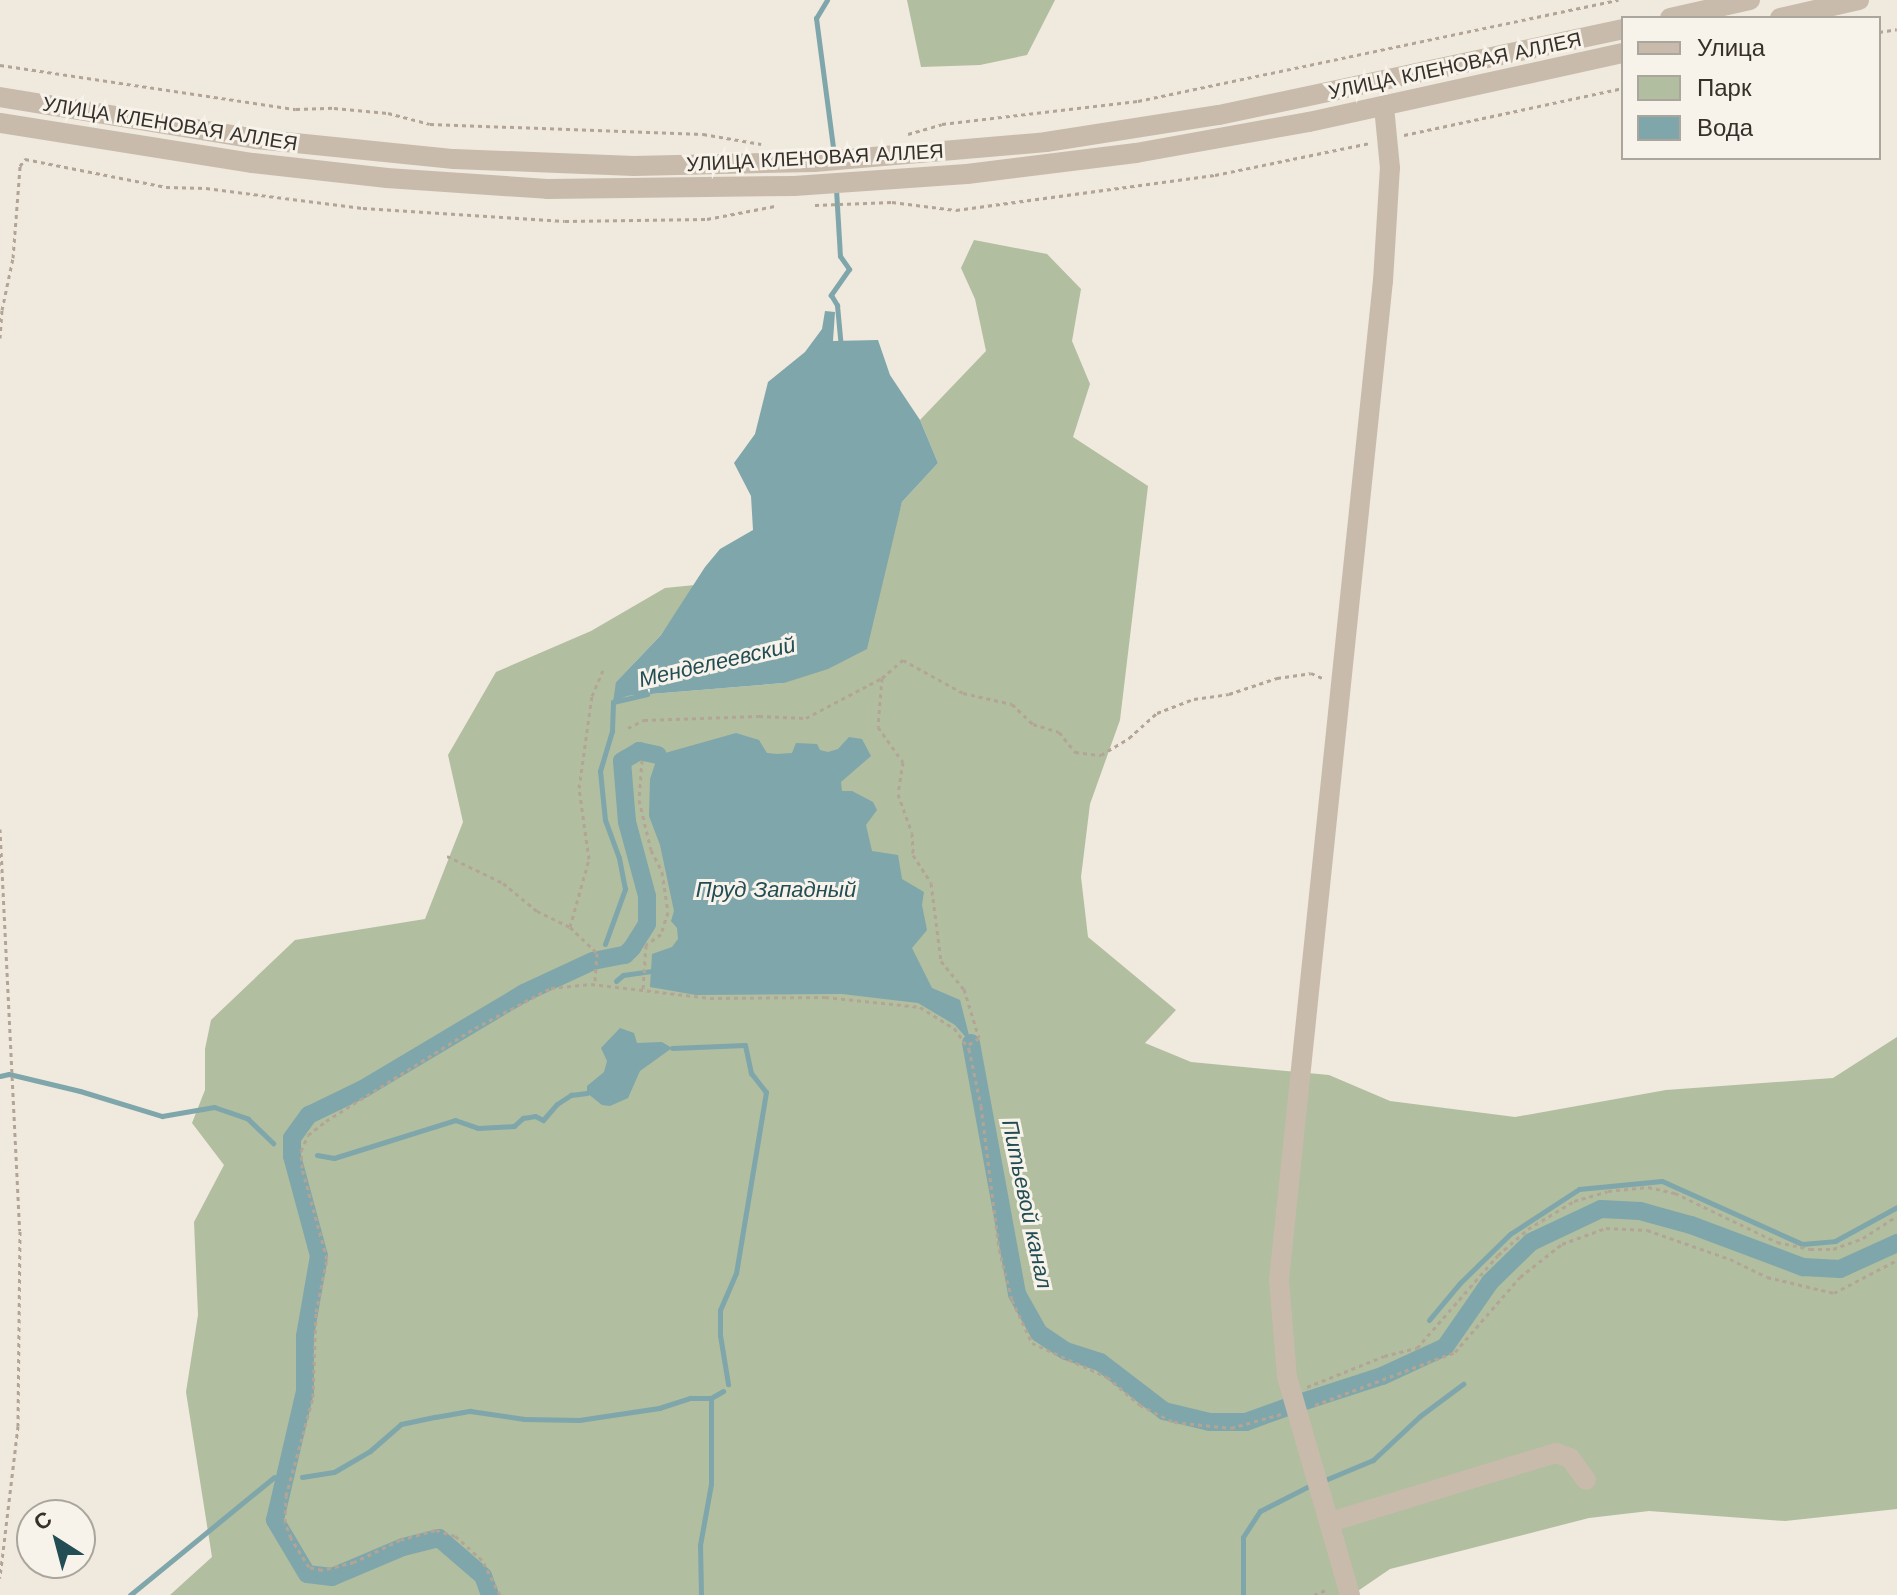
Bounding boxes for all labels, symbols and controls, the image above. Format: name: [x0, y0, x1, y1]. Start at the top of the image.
legend: [1621, 16, 1881, 160]
street label: УЛИЦА КЛЕНОВАЯ АЛЛЕЯ: [1326, 27, 1584, 105]
text: Улица: [1697, 34, 1765, 62]
text: Парк: [1697, 74, 1751, 102]
street label: УЛИЦА КЛЕНОВАЯ АЛЛЕЯ: [41, 92, 299, 156]
text: Вода: [1697, 114, 1753, 142]
street label: УЛИЦА КЛЕНОВАЯ АЛЛЕЯ: [686, 139, 944, 177]
water label: Менделеевский: [636, 631, 798, 693]
water label: Пруд Западный: [696, 877, 856, 903]
water label: Питьевой канал: [996, 1117, 1058, 1291]
north arrow: [16, 1499, 96, 1579]
text: С: [29, 1506, 57, 1536]

